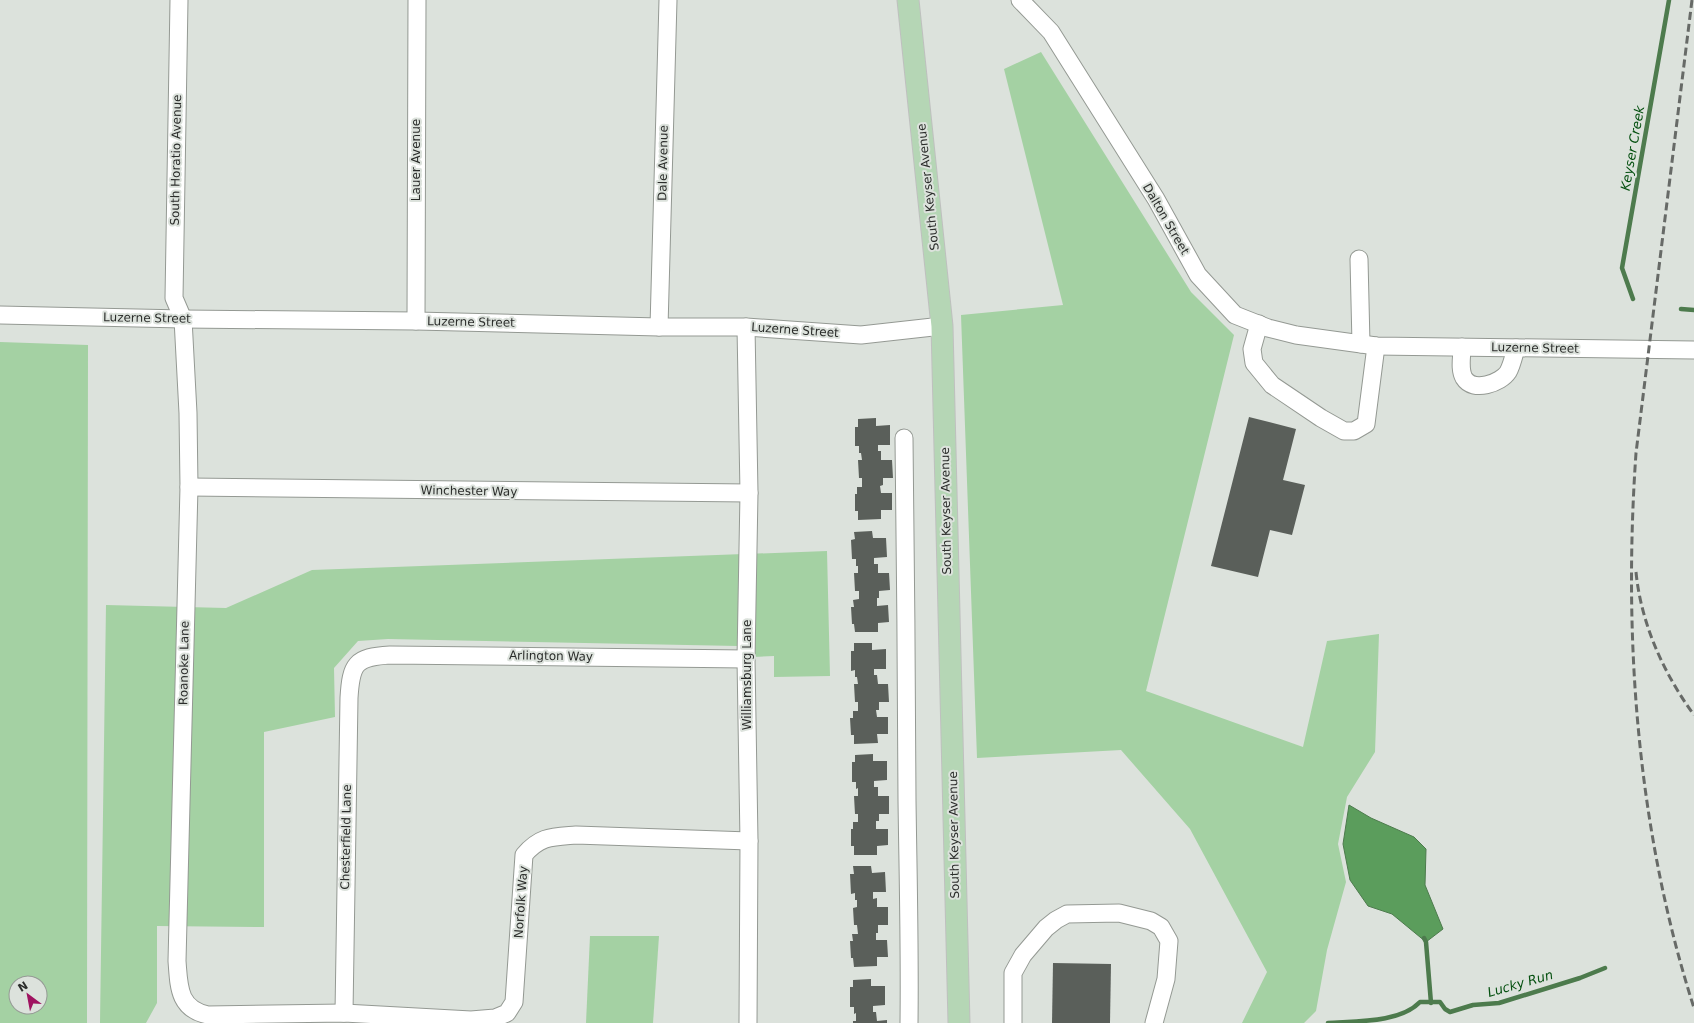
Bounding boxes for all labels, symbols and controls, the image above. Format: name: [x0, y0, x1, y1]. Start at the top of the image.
street label: South Horatio Avenue: [168, 94, 184, 226]
water label: Keyser Creek: [1618, 104, 1647, 192]
street label: Lauer Avenue: [409, 119, 423, 201]
street label: South Keyser Avenue: [914, 123, 942, 251]
street label: Dale Avenue: [655, 125, 671, 201]
street label: Dalton Street: [1140, 181, 1192, 257]
street label: Luzerne Street: [103, 310, 191, 326]
street label: Luzerne Street: [427, 314, 515, 330]
street label: Luzerne Street: [751, 320, 840, 340]
street label: Luzerne Street: [1491, 340, 1579, 356]
street label: South Keyser Avenue: [938, 447, 954, 575]
street label: Winchester Way: [420, 483, 518, 499]
street label: Williamsburg Lane: [740, 620, 754, 730]
street label: Roanoke Lane: [176, 621, 192, 705]
street label: Arlington Way: [509, 648, 593, 664]
street label: South Keyser Avenue: [946, 771, 962, 899]
street label: Chesterfield Lane: [338, 784, 354, 890]
street label: Norfolk Way: [511, 865, 531, 939]
water label: Lucky Run: [1486, 967, 1555, 1000]
north arrow: [8, 975, 48, 1015]
text: N: [16, 979, 30, 995]

